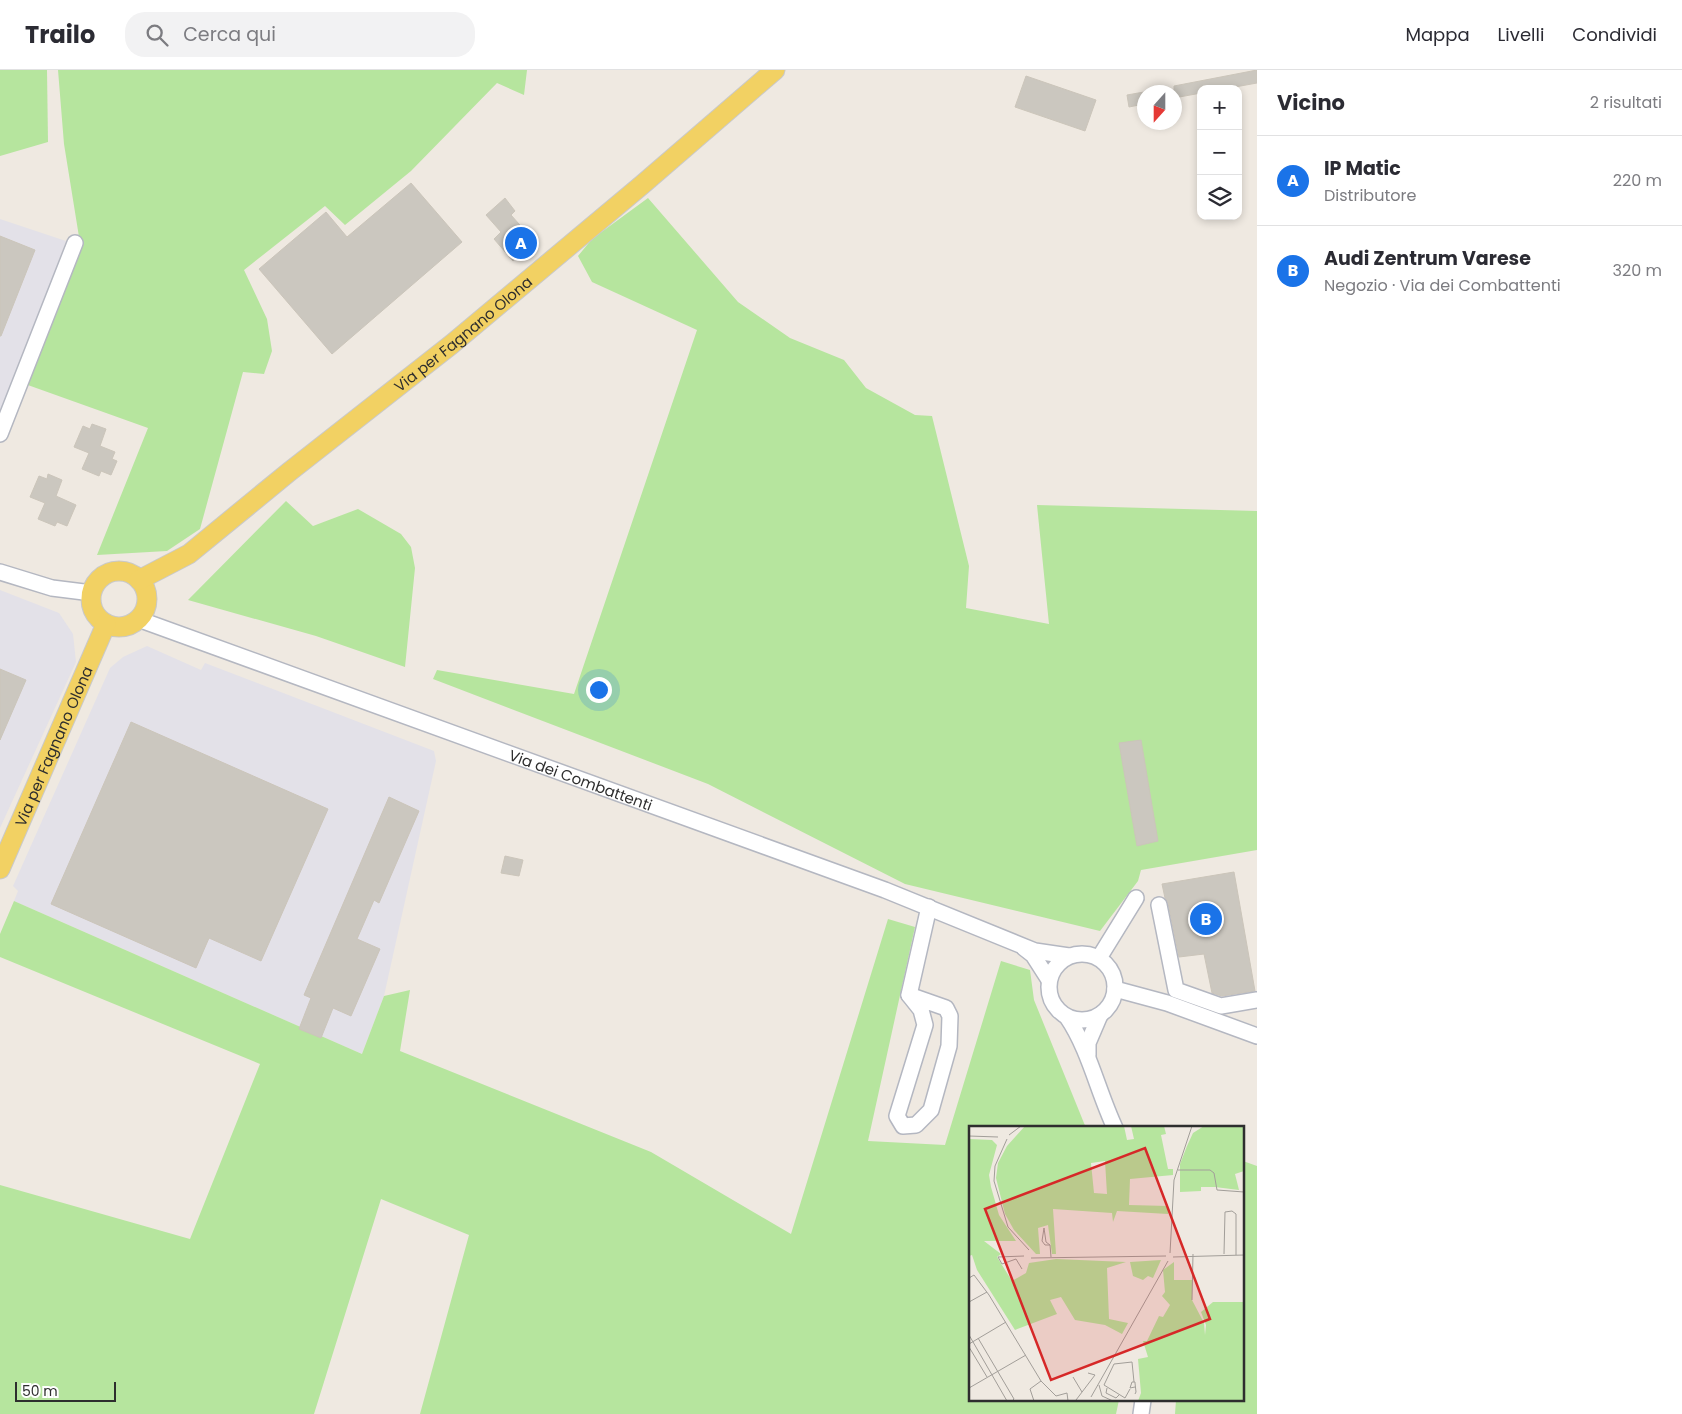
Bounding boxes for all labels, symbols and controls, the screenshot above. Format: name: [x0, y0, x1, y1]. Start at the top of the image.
search box: [125, 12, 475, 57]
text: Trailo: [25, 18, 95, 51]
icon: search: [143, 21, 171, 49]
text: Cerca qui: [183, 21, 276, 48]
text: Mappa: [1405, 22, 1470, 47]
text: Livelli: [1498, 22, 1544, 47]
text: Condividi: [1572, 22, 1657, 47]
north arrow: [1137, 85, 1182, 130]
map controls: [1197, 85, 1242, 220]
button: +: [1197, 85, 1242, 130]
text: Vicino: [1277, 88, 1345, 117]
text: 2 risultati: [1590, 91, 1662, 114]
button: −: [1197, 130, 1242, 175]
text: IP Matic: [1324, 155, 1401, 182]
text: A: [1287, 169, 1299, 192]
text: 220 m: [1613, 169, 1662, 192]
button: layers: [1197, 175, 1242, 220]
text: Distributore: [1324, 184, 1416, 207]
pin: A: [505, 224, 537, 262]
text: Audi Zentrum Varese: [1324, 245, 1531, 272]
text: B: [1288, 259, 1298, 282]
text: 320 m: [1613, 259, 1662, 282]
street label: Via per Fagnano Olona: [389, 271, 537, 396]
text: Negozio · Via dei Combattenti: [1324, 274, 1561, 297]
street label: Via per Fagnano Olona: [9, 663, 97, 829]
your location: [586, 677, 612, 703]
street label: Via dei Combattenti: [506, 744, 655, 815]
pin: B: [1190, 900, 1222, 938]
inset map: [969, 1126, 1244, 1402]
scale bar: [15, 1379, 116, 1402]
text: 50 m: [22, 1381, 58, 1401]

